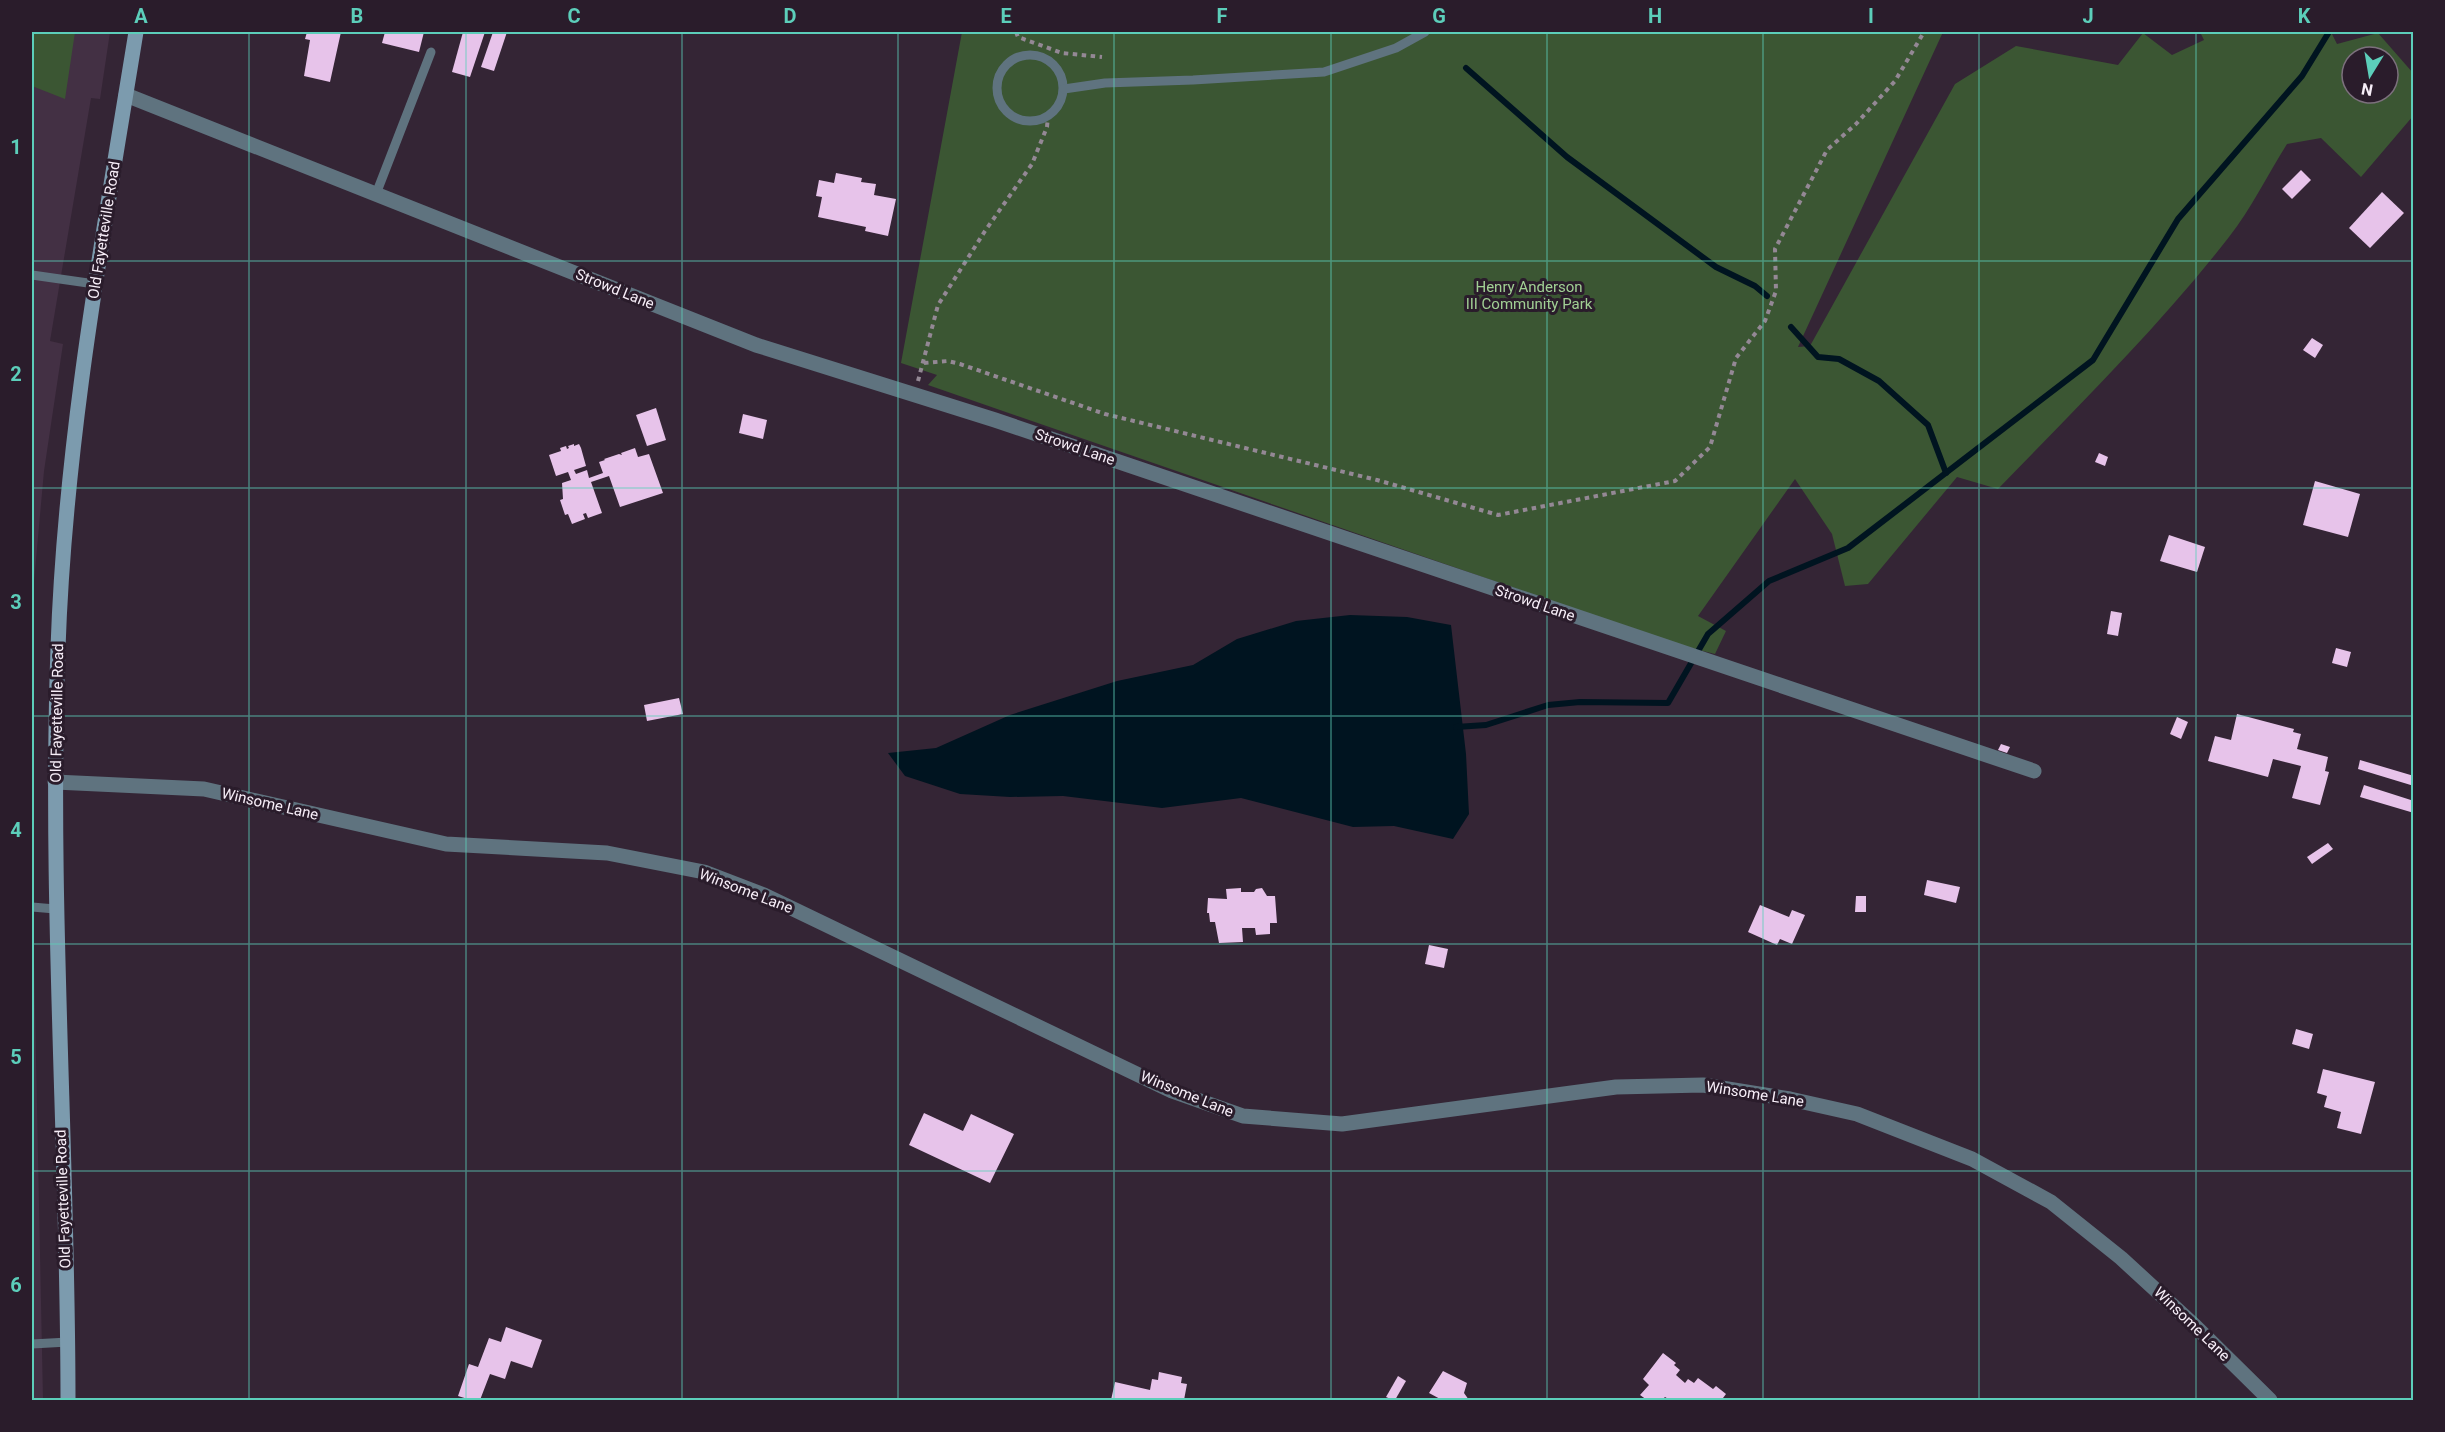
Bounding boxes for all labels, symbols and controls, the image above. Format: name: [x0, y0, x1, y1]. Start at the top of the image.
text: A: [134, 4, 148, 28]
text: B: [351, 4, 363, 28]
text: C: [567, 4, 581, 28]
text: D: [784, 4, 797, 28]
text: E: [1000, 4, 1012, 28]
text: F: [1217, 4, 1228, 28]
text: G: [1432, 4, 1446, 28]
text: H: [1648, 4, 1662, 28]
text: I: [1868, 4, 1874, 28]
text: J: [2082, 4, 2094, 28]
text: K: [2298, 4, 2311, 28]
north arrow: [2340, 45, 2400, 105]
text: N: [2360, 79, 2375, 100]
text: 1: [10, 135, 22, 159]
street label: Old Fayetteville Road: [84, 160, 124, 300]
street label: Strowd Lane: [573, 265, 657, 313]
park label: Henry Anderson III Community Park: [1466, 278, 1593, 313]
text: 2: [10, 362, 22, 386]
street label: Strowd Lane: [1033, 425, 1117, 469]
street label: Strowd Lane: [1493, 581, 1577, 625]
text: 3: [10, 590, 22, 614]
street label: Old Fayetteville Road: [47, 643, 67, 783]
street label: Winsome Lane: [220, 784, 320, 824]
text: 4: [10, 818, 22, 842]
street label: Winsome Lane: [697, 865, 795, 917]
text: 5: [10, 1045, 22, 1069]
street label: Winsome Lane: [1138, 1067, 1236, 1121]
street label: Winsome Lane: [1705, 1077, 1805, 1111]
street label: Old Fayetteville Road: [52, 1129, 74, 1269]
text: 6: [10, 1273, 22, 1297]
street label: Winsome Lane: [2150, 1283, 2234, 1365]

